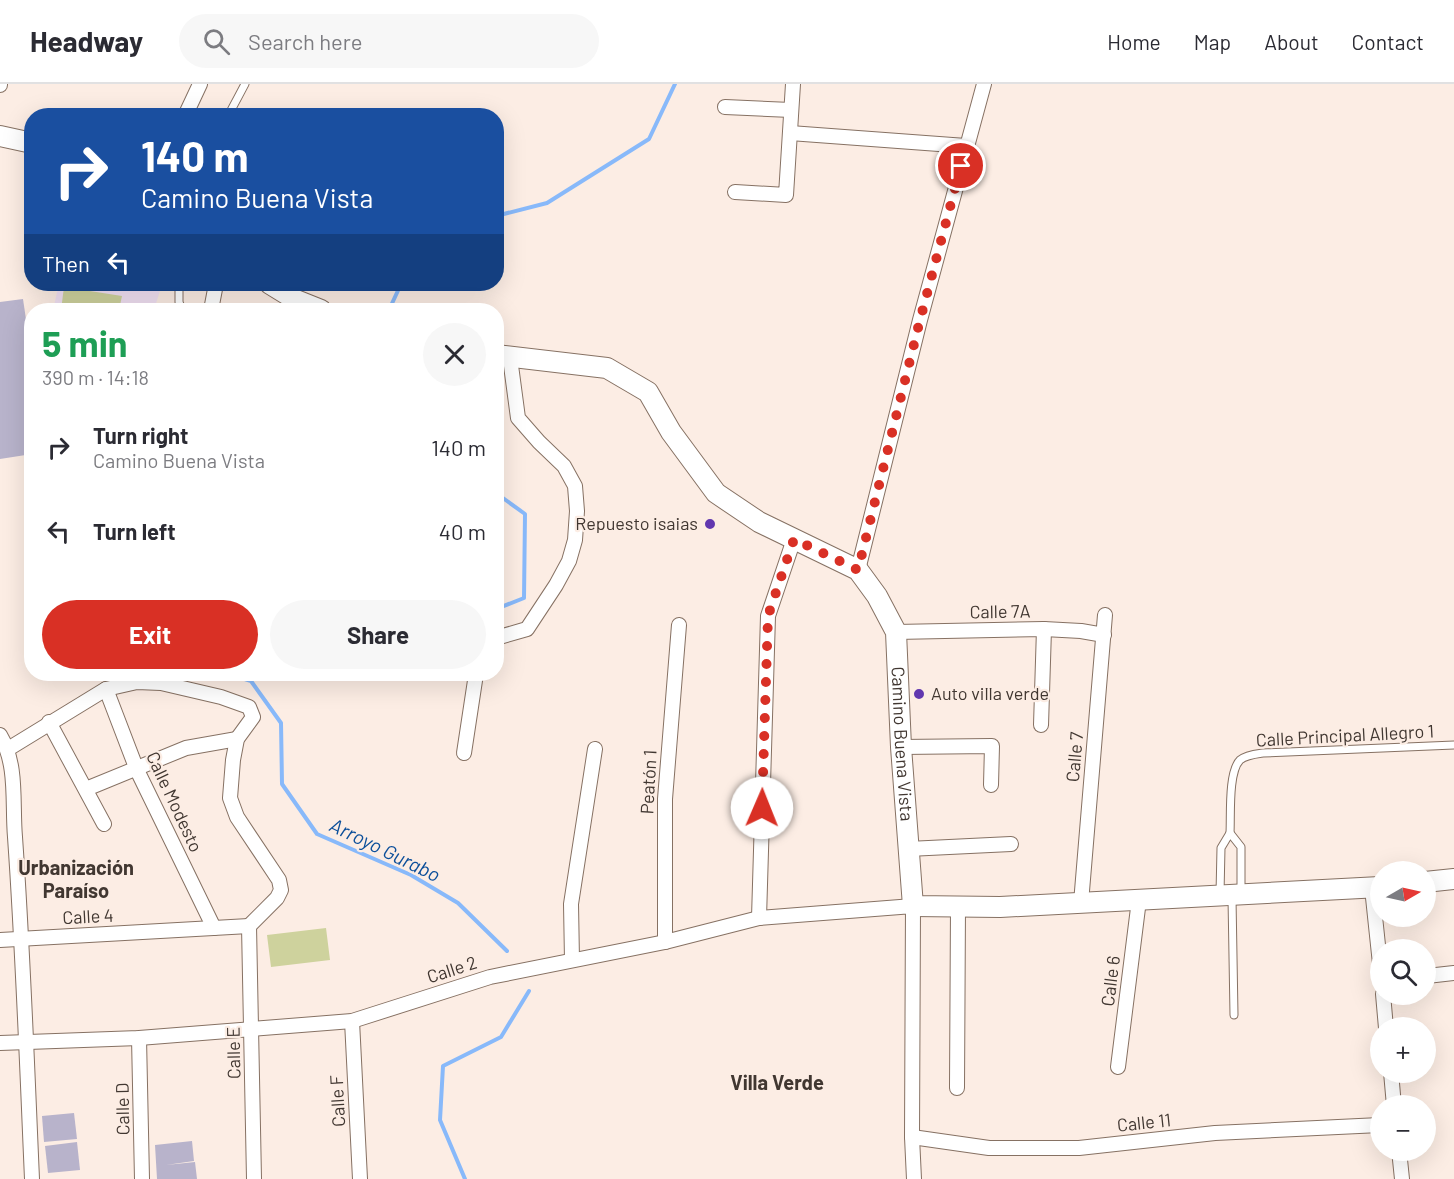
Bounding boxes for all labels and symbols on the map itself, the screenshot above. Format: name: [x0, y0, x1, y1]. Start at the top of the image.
pin: [935, 140, 986, 191]
place label: Repuesto isaias: [575, 512, 698, 534]
marker: Repuesto isaias: [703, 517, 717, 531]
street label: Calle 7A: [969, 599, 1031, 623]
street label: Camino Buena Vista: [888, 666, 919, 822]
place label: Auto villa verde: [931, 682, 1049, 704]
marker: Auto villa verde: [912, 687, 926, 701]
street label: Calle Principal Allegro 1: [1255, 719, 1435, 751]
street label: Calle 7: [1061, 731, 1087, 783]
street label: Calle Modesto: [142, 748, 208, 855]
street label: Peatón 1: [635, 749, 661, 815]
position arrow: [730, 776, 794, 840]
water label: Arroyo Gurabo: [326, 812, 445, 886]
district label: Urbanización Paraíso: [18, 855, 134, 902]
north arrow: [1370, 861, 1436, 927]
street label: Calle 4: [62, 904, 114, 928]
street label: Calle 2: [424, 951, 479, 987]
street label: Calle 6: [1096, 954, 1124, 1007]
street label: Calle E: [222, 1027, 244, 1079]
district label: Villa Verde: [730, 1070, 824, 1094]
street label: Calle F: [325, 1075, 349, 1127]
street label: Calle D: [111, 1083, 133, 1136]
street label: Calle 11: [1116, 1108, 1172, 1136]

